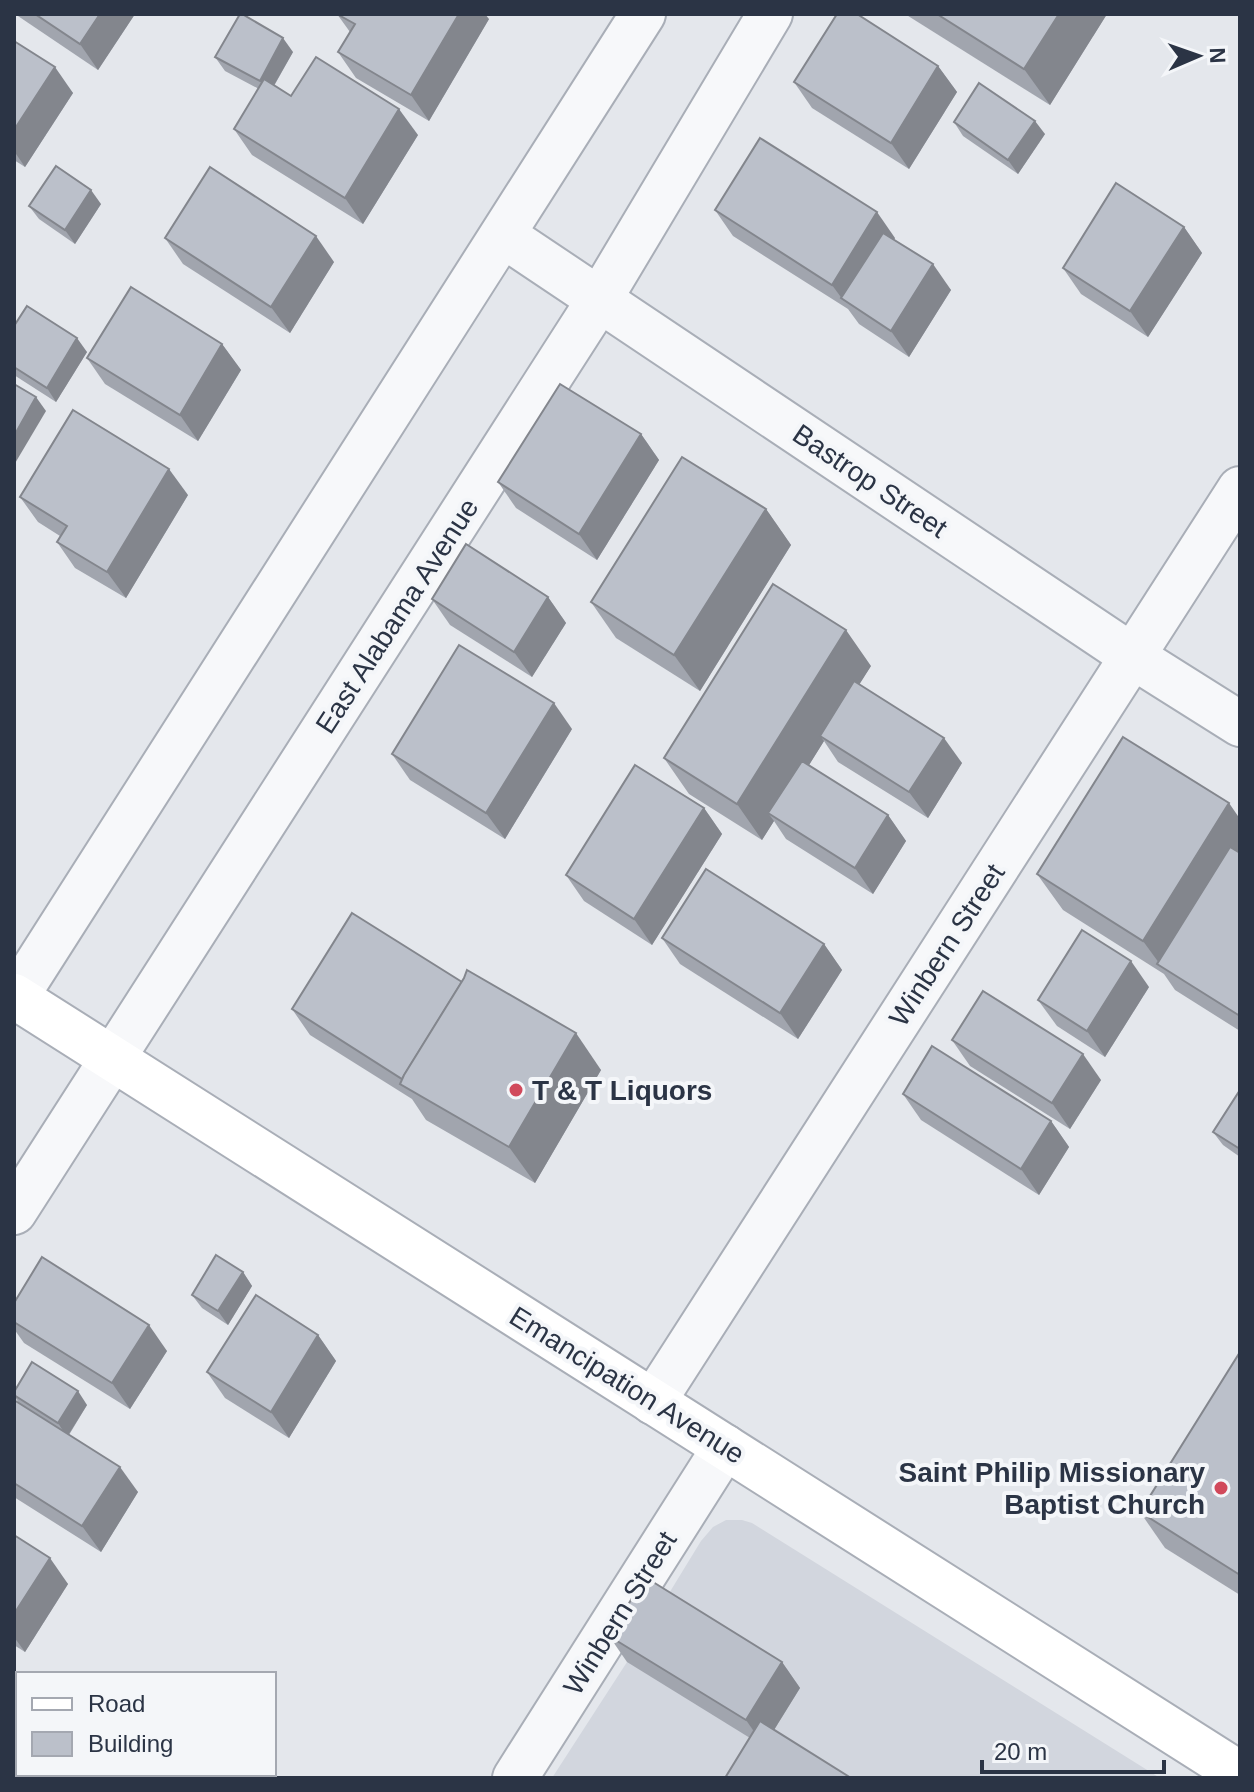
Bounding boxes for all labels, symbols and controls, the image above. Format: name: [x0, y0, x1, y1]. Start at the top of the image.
north arrow: [1158, 16, 1238, 96]
text: N: [1205, 47, 1230, 64]
street label: Bastrop Street: [787, 418, 953, 544]
street label: East Alabama Avenue: [310, 493, 484, 739]
street label: Winbern Street: [883, 858, 1011, 1032]
place label: T & T Liquors: [532, 1075, 712, 1106]
marker: T & T Liquors: [507, 1081, 525, 1099]
street label: Emancipation Avenue: [504, 1300, 750, 1470]
place label: Saint Philip Missionary Baptist Church: [898, 1457, 1205, 1520]
marker: Saint Philip Missionary Baptist Church: [1212, 1479, 1230, 1497]
street label: Winbern Street: [557, 1525, 683, 1700]
legend: [16, 1672, 276, 1776]
text: Road: [88, 1690, 145, 1717]
scale bar: [982, 1724, 1164, 1774]
text: Building: [88, 1730, 173, 1757]
text: 20 m: [994, 1738, 1047, 1765]

